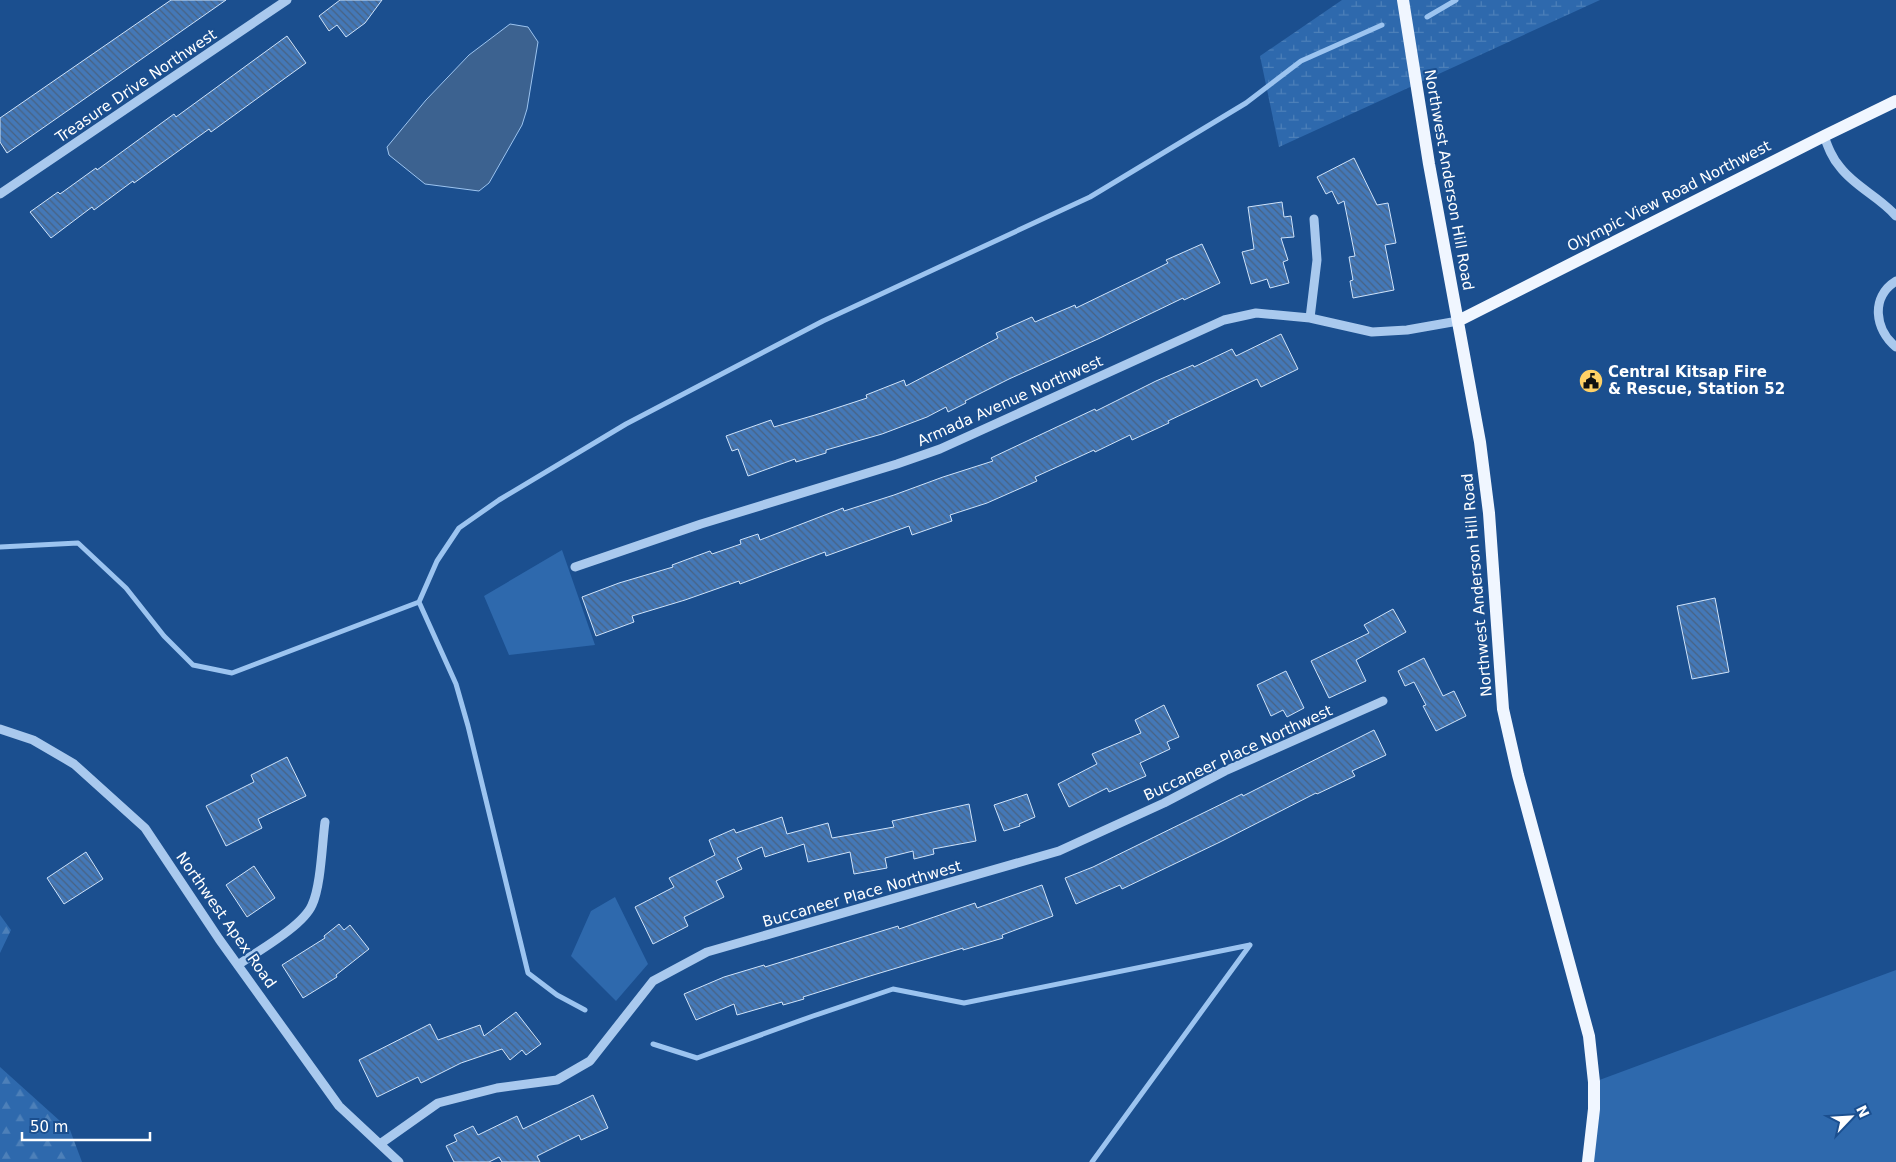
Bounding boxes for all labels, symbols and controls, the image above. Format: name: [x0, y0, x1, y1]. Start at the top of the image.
street label: Treasure Drive Northwest: [51, 25, 220, 147]
street label: Northwest Anderson Hill Road: [1421, 68, 1477, 292]
street label: Olympic View Road Northwest: [1564, 137, 1774, 255]
street label: Armada Avenue Northwest: [914, 352, 1106, 450]
place label: Central Kitsap Fire & Rescue, Station 52: [1608, 363, 1785, 398]
public building icon: Central Kitsap Fire & Rescue, Station 52: [1578, 368, 1604, 394]
street label: Northwest Anderson Hill Road: [1458, 473, 1496, 697]
street label: Buccaneer Place Northwest: [1141, 701, 1335, 805]
street label: Northwest Apex Road: [172, 849, 280, 991]
street label: Buccaneer Place Northwest: [760, 857, 964, 931]
north arrow: [1826, 1092, 1876, 1142]
text: N: [1853, 1103, 1873, 1120]
scale bar: [22, 1110, 150, 1142]
text: 50 m: [30, 1118, 68, 1136]

